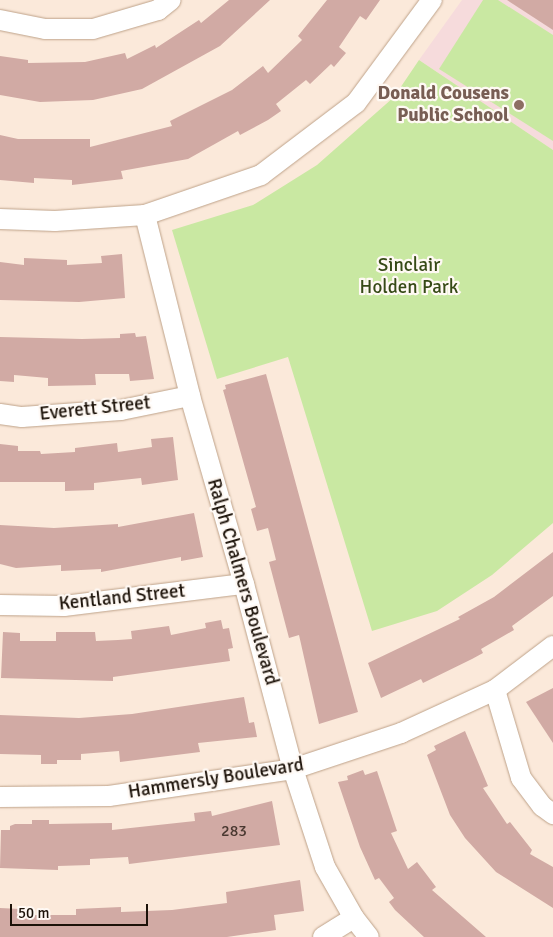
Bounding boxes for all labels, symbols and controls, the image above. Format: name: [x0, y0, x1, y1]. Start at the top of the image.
place label: Donald Cousens Public School: [378, 83, 509, 127]
marker: Donald Cousens Public School: [513, 99, 525, 111]
park label: Sinclair Holden Park: [360, 255, 458, 299]
street label: Everett Street: [38, 392, 152, 426]
street label: Ralph Chalmers Boulevard: [202, 476, 282, 688]
street label: Kentland Street: [58, 580, 186, 616]
street label: Hammersly Boulevard: [127, 754, 305, 804]
house number: 283: [221, 821, 247, 841]
scale bar: [12, 894, 150, 926]
text: 50 m: [18, 904, 49, 922]

